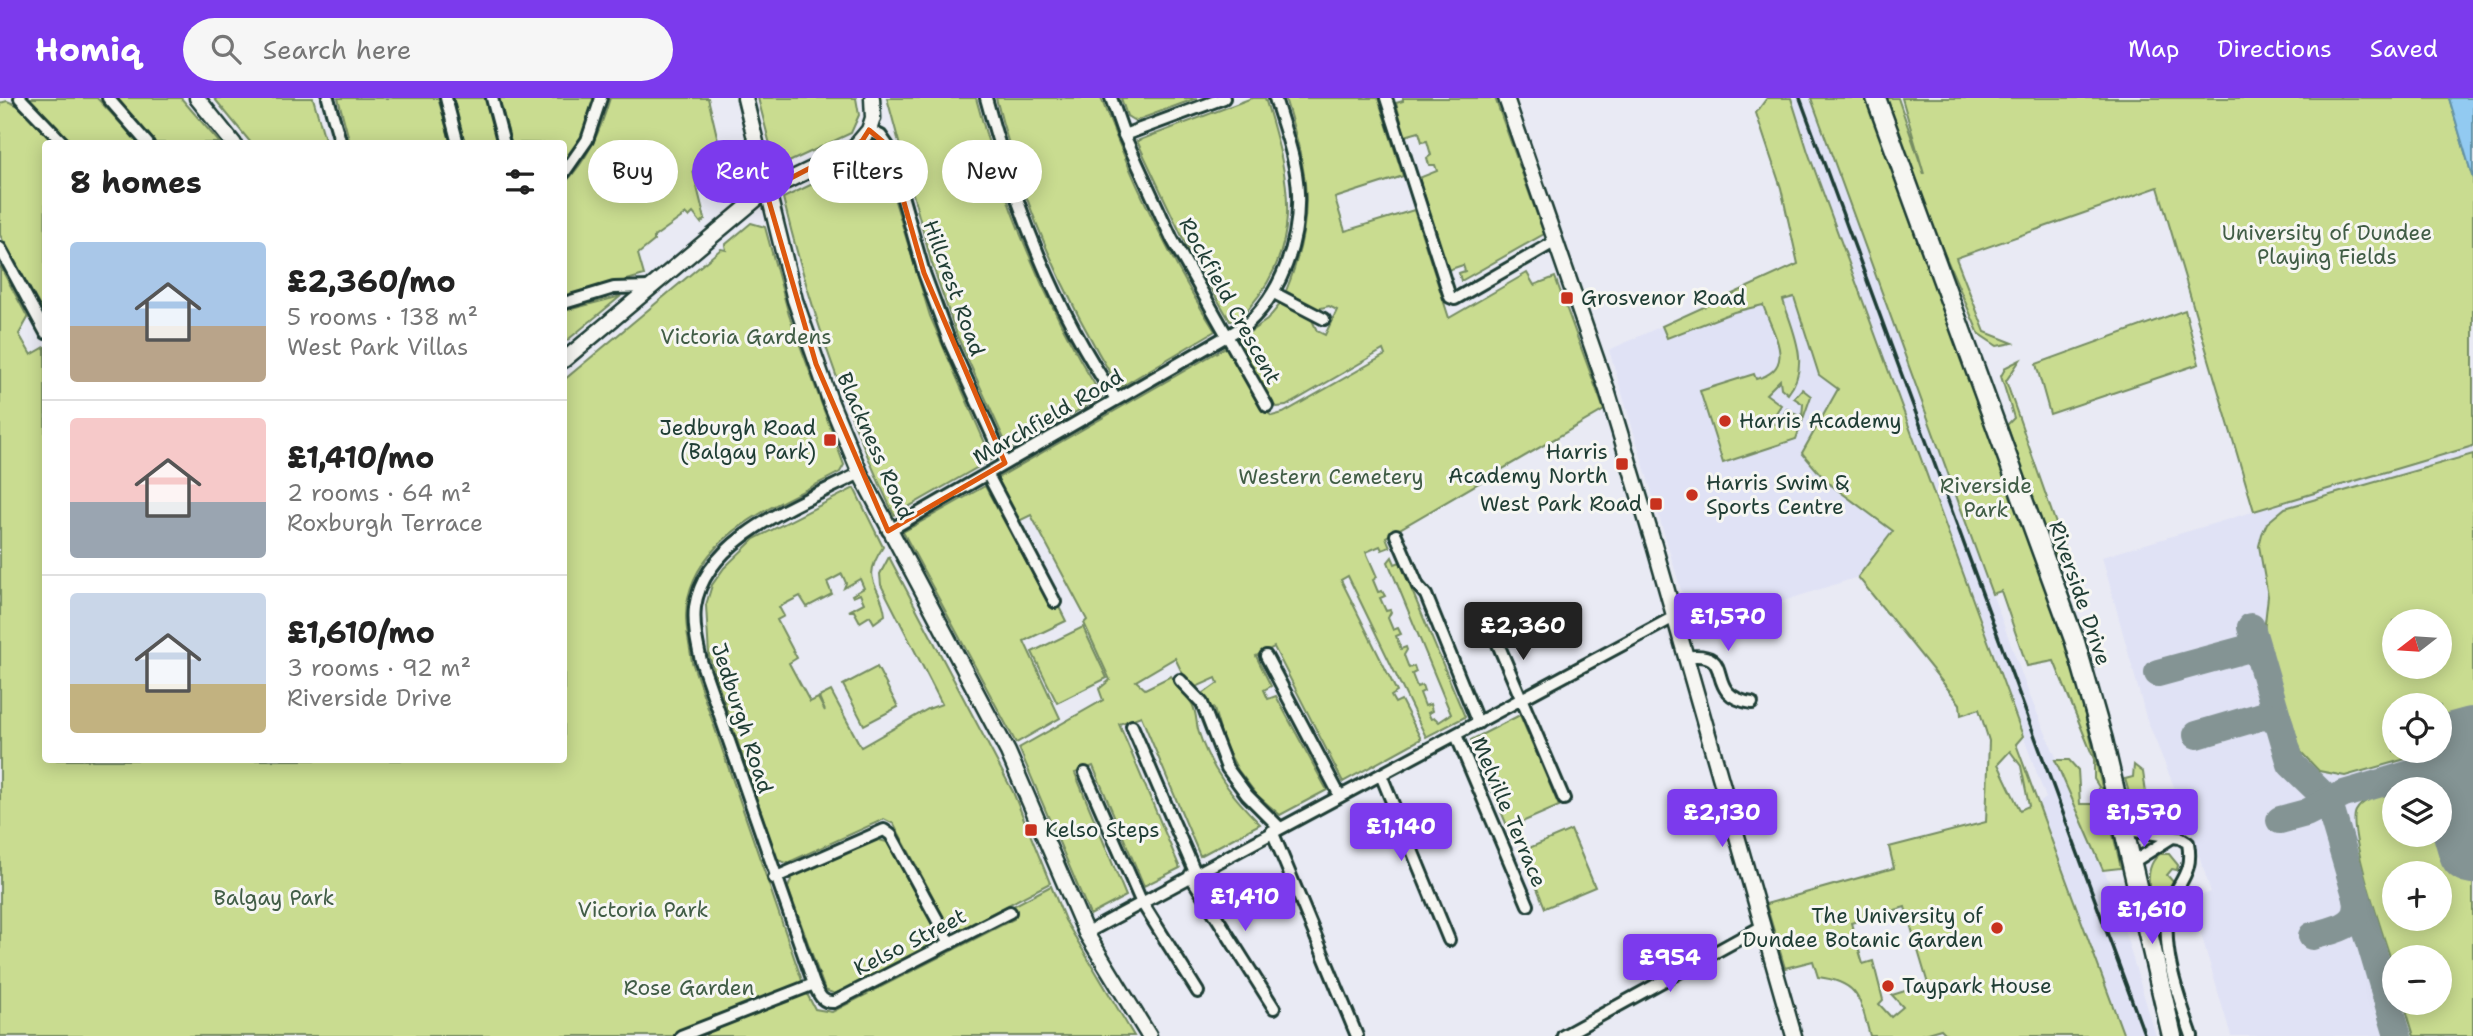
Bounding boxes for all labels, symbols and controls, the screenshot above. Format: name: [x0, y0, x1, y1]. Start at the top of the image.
search box: [183, 18, 673, 81]
text: Homiq: [35, 27, 141, 72]
icon: search: [207, 30, 245, 68]
text: Search here: [263, 32, 411, 67]
text: Map: [2128, 33, 2179, 65]
text: Directions: [2217, 33, 2332, 65]
text: Saved: [2370, 33, 2438, 65]
chip: Buy: [588, 140, 678, 203]
chip: Rent: [692, 140, 794, 203]
chip: Filters: [808, 140, 928, 203]
chip: New: [942, 140, 1042, 203]
text: 8 homes: [70, 162, 202, 203]
icon: filters: [501, 163, 539, 201]
street label: Rockfield Crescent: [1172, 213, 1288, 389]
street label: Hillcrest Road: [916, 216, 992, 360]
park label: University of Dundee Playing Fields: [2222, 219, 2432, 271]
text: £2,360/mo: [287, 261, 456, 302]
icon: home: [126, 270, 210, 354]
place label: Grosvenor Road: [1581, 284, 1746, 312]
marker: Grosvenor Road: [1559, 290, 1575, 306]
text: 5 rooms · 138 m²: [287, 302, 478, 332]
park label: Victoria Gardens: [660, 323, 832, 351]
text: West Park Villas: [287, 332, 468, 362]
street label: Marchfield Road: [968, 363, 1128, 471]
street label: Blackness Road: [830, 368, 920, 524]
place label: Harris Academy: [1739, 407, 1902, 435]
marker: Harris Academy: [1717, 413, 1733, 429]
place label: Jedburgh Road (Balgay Park): [659, 414, 816, 466]
marker: Jedburgh Road (Balgay Park): [822, 432, 838, 448]
text: £1,410/mo: [287, 437, 435, 478]
place label: Harris Academy North: [1448, 438, 1608, 490]
icon: home: [126, 446, 210, 530]
marker: Harris Academy North: [1614, 456, 1630, 472]
park label: Western Cemetery: [1238, 463, 1424, 491]
place label: Harris Swim & Sports Centre: [1706, 469, 1849, 521]
park label: Riverside Park: [1940, 472, 2032, 524]
text: 2 rooms · 64 m²: [287, 478, 471, 508]
marker: Harris Swim & Sports Centre: [1684, 487, 1700, 503]
place label: West Park Road: [1480, 490, 1642, 518]
marker: West Park Road: [1648, 496, 1664, 512]
text: Roxburgh Terrace: [287, 508, 483, 538]
street label: Riverside Drive: [2042, 517, 2118, 669]
pin: £1,570: [1671, 594, 1785, 653]
text: £1,570: [1690, 601, 1766, 631]
pin: £2,360: [1466, 602, 1580, 662]
north arrow: [2382, 609, 2452, 679]
map controls: [2382, 609, 2452, 1015]
text: £2,360: [1480, 610, 1566, 640]
text: £1,610/mo: [287, 612, 435, 653]
icon: home: [126, 621, 210, 705]
street label: Jedburgh Road: [704, 639, 780, 797]
text: 3 rooms · 92 m²: [287, 653, 471, 683]
text: Riverside Drive: [287, 683, 452, 713]
button: locate: [2382, 693, 2452, 763]
street label: Melville Terrace: [1465, 732, 1553, 892]
button: layers: [2382, 777, 2452, 847]
pin: £2,130: [1665, 790, 1779, 849]
pin: £1,570: [2087, 790, 2201, 849]
text: £2,130: [1683, 797, 1761, 827]
text: £1,570: [2106, 797, 2182, 827]
pin: £1,140: [1344, 804, 1458, 863]
text: £1,140: [1366, 811, 1436, 841]
place label: Kelso Steps: [1045, 816, 1160, 844]
marker: Kelso Steps: [1023, 822, 1039, 838]
button: +: [2382, 861, 2452, 931]
pin: £1,410: [1188, 874, 1302, 933]
text: £1,410: [1210, 881, 1280, 911]
park label: Balgay Park: [214, 884, 334, 912]
pin: £1,610: [2095, 886, 2209, 946]
text: £1,610: [2117, 894, 2187, 924]
park label: Victoria Park: [578, 896, 708, 924]
street label: Kelso Street: [849, 902, 971, 982]
place label: The University of Dundee Botanic Garden: [1743, 902, 1983, 954]
marker: The University of Dundee Botanic Garden: [1989, 920, 2005, 936]
pin: £954: [1629, 934, 1711, 994]
text: £954: [1639, 942, 1701, 972]
button: −: [2382, 945, 2452, 1015]
place label: Taypark House: [1902, 972, 2052, 1000]
park label: Rose Garden: [624, 974, 755, 1002]
marker: Taypark House: [1880, 978, 1896, 994]

